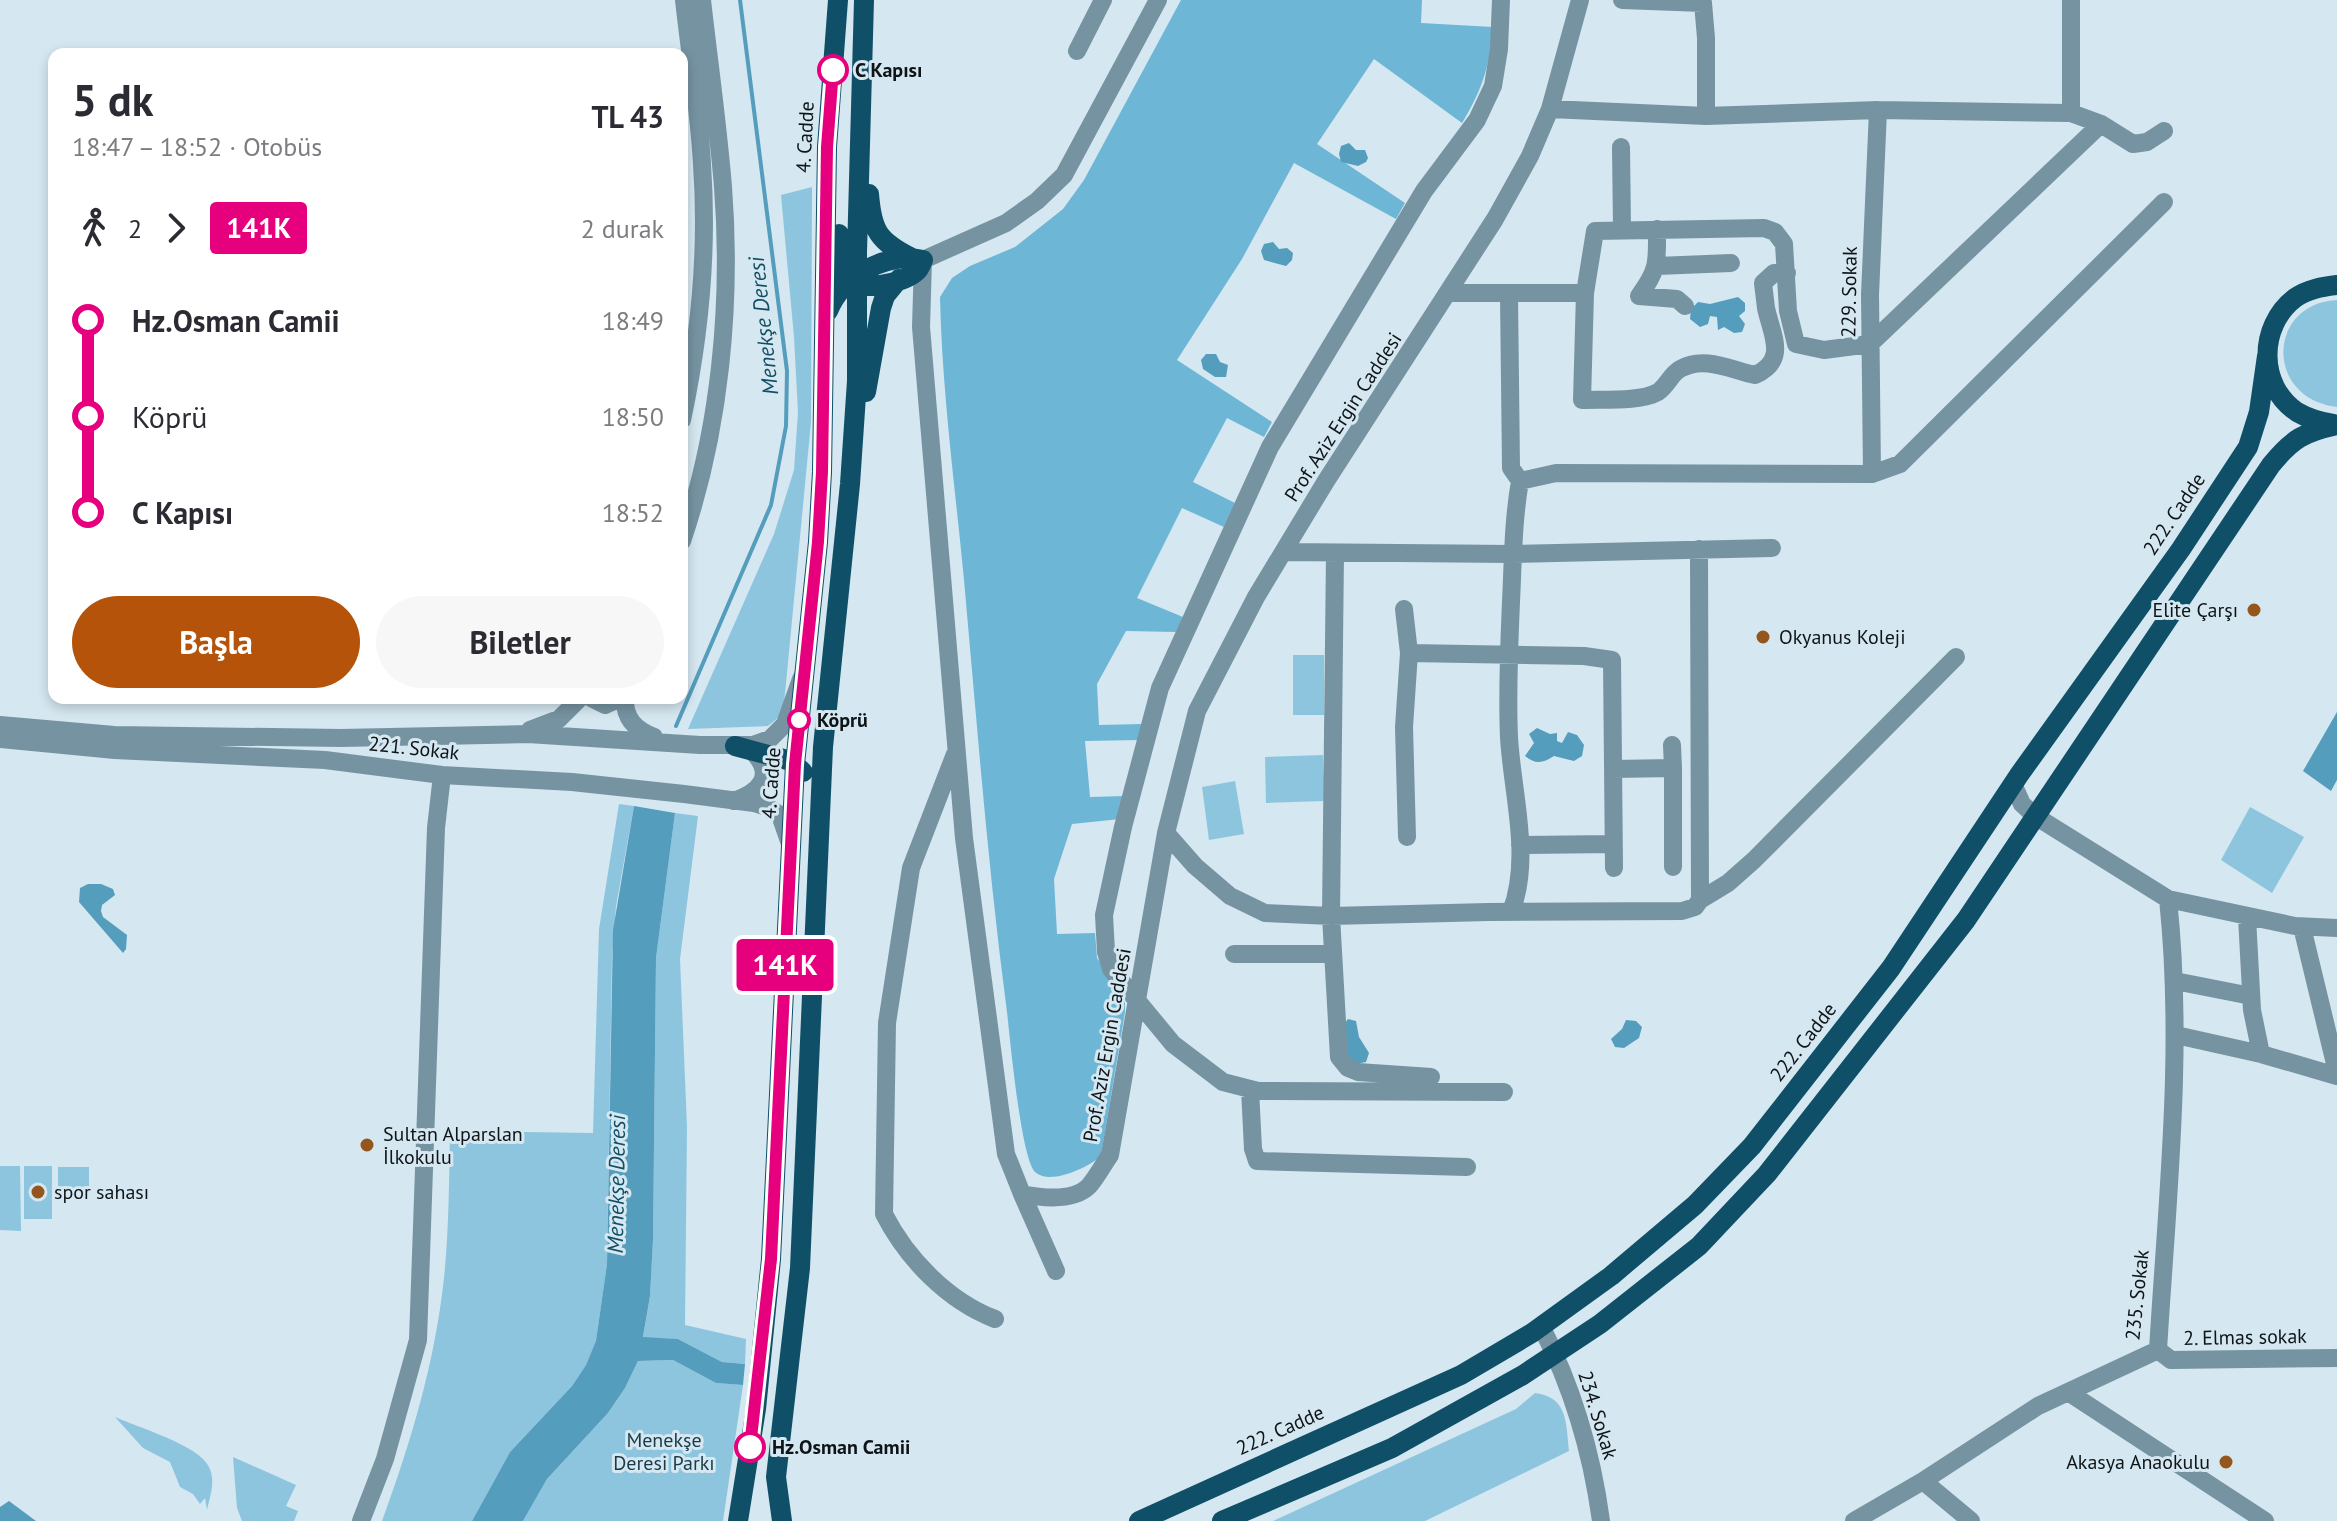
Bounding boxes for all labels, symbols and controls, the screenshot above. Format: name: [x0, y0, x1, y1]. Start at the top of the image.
marker: C Kapısı: [818, 55, 848, 85]
place label: C Kapısı: [855, 57, 922, 83]
text: 5 dk: [72, 71, 153, 128]
text: TL 43: [591, 97, 664, 136]
street label: 4. Cadde: [790, 101, 820, 173]
text: 18:47 – 18:52 · Otobüs: [72, 130, 322, 163]
icon: walk: [72, 206, 116, 250]
icon: forward: [154, 206, 198, 250]
text: 141K: [226, 209, 291, 246]
text: 2: [128, 212, 142, 245]
text: 2 durak: [581, 212, 664, 245]
street label: 229. Sokak: [1835, 246, 1863, 338]
water label: Menekşe Deresi: [742, 254, 784, 397]
text: Hz.Osman Camii: [132, 301, 340, 340]
text: 18:49: [602, 304, 664, 337]
street label: Prof. Aziz Ergin Caddesi: [1279, 327, 1407, 507]
text: Köprü: [132, 397, 208, 436]
text: 18:50: [602, 400, 664, 433]
street label: 222. Cadde: [2137, 468, 2211, 560]
text: C Kapısı: [132, 493, 233, 532]
text: 18:52: [602, 496, 664, 529]
button: Başla: [72, 596, 360, 688]
button: Biletler: [376, 596, 664, 688]
place label: Elite Çarşı: [2152, 597, 2238, 623]
marker: Elite Çarşı: [2245, 601, 2263, 619]
place label: Okyanus Koleji: [1779, 624, 1906, 650]
marker: Okyanus Koleji: [1754, 628, 1772, 646]
place label: Köprü: [817, 707, 868, 733]
marker: Köprü: [788, 709, 810, 731]
street label: 221. Sokak: [367, 730, 461, 766]
street label: 4. Cadde: [756, 746, 786, 820]
line badge: 141K: [729, 939, 841, 991]
text: 141K: [753, 946, 818, 983]
street label: Prof. Aziz Ergin Caddesi: [1077, 946, 1137, 1144]
street label: 222. Cadde: [1764, 997, 1842, 1087]
water label: Menekşe Deresi: [601, 1113, 631, 1254]
place label: Sultan Alparslan İlkokulu: [383, 1121, 523, 1170]
marker: Sultan Alparslan İlkokulu: [358, 1136, 376, 1154]
place label: spor sahası: [54, 1179, 149, 1205]
marker: spor sahası: [29, 1183, 47, 1201]
street label: 235. Sokak: [2119, 1248, 2155, 1342]
street label: 2. Elmas sokak: [2183, 1323, 2307, 1351]
street label: 234. Sokak: [1572, 1368, 1624, 1463]
street label: 222. Cadde: [1232, 1399, 1328, 1461]
park label: Menekşe Deresi Parkı: [613, 1427, 715, 1476]
marker: Hz.Osman Camii: [735, 1432, 765, 1462]
place label: Hz.Osman Camii: [772, 1434, 910, 1460]
place label: Akasya Anaokulu: [2066, 1449, 2210, 1475]
marker: Akasya Anaokulu: [2217, 1453, 2235, 1471]

